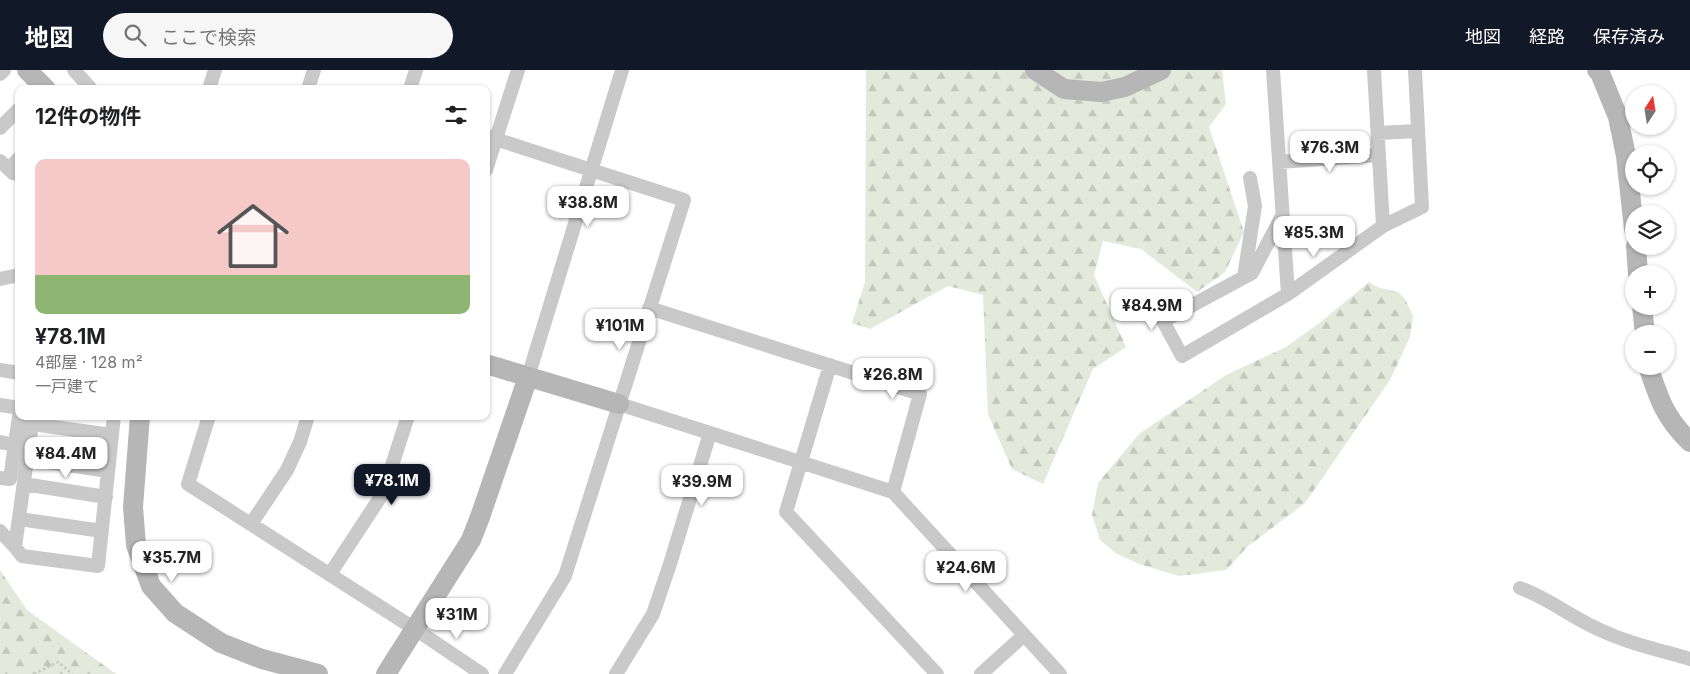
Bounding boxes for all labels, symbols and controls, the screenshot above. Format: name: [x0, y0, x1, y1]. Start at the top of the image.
search box: [103, 13, 453, 58]
icon: search: [121, 21, 149, 49]
text: 地図: [25, 23, 73, 52]
text: ここで検索: [161, 26, 256, 49]
text: 地図: [1465, 26, 1501, 47]
text: 経路: [1529, 26, 1565, 47]
text: 保存済み: [1593, 26, 1665, 47]
north arrow: [1625, 85, 1675, 135]
map controls: [1625, 85, 1675, 375]
icon: filters: [442, 101, 470, 129]
text: 12件の物件: [35, 104, 141, 129]
pin: ¥76.3M: [1289, 131, 1371, 173]
text: ¥76.3M: [1301, 137, 1359, 157]
button: locate: [1625, 145, 1675, 195]
pin: ¥38.8M: [547, 186, 629, 228]
icon: home: [208, 191, 298, 281]
text: ¥38.8M: [558, 192, 618, 212]
button: layers: [1625, 205, 1675, 255]
pin: ¥85.3M: [1273, 216, 1355, 258]
text: ¥85.3M: [1284, 222, 1344, 242]
button: +: [1625, 265, 1675, 315]
pin: ¥84.9M: [1111, 288, 1193, 331]
text: ¥84.9M: [1122, 295, 1182, 315]
pin: ¥101M: [585, 308, 655, 351]
text: ¥101M: [596, 315, 644, 335]
text: ¥78.1M: [35, 324, 106, 349]
button: −: [1625, 325, 1675, 375]
text: 4部屋 · 128 m²: [35, 352, 143, 372]
pin: ¥26.8M: [852, 358, 934, 400]
text: ¥26.8M: [863, 364, 923, 384]
text: 一戸建て: [35, 376, 99, 396]
pin: ¥84.4M: [25, 436, 107, 479]
text: ¥84.4M: [36, 443, 96, 463]
pin: ¥78.1M: [351, 464, 433, 506]
pin: ¥39.9M: [661, 464, 743, 507]
text: ¥78.1M: [365, 470, 419, 490]
text: ¥39.9M: [672, 471, 732, 491]
pin: ¥35.7M: [131, 540, 213, 583]
text: ¥35.7M: [143, 547, 201, 567]
pin: ¥24.6M: [925, 550, 1007, 593]
text: ¥24.6M: [936, 557, 996, 577]
pin: ¥31M: [427, 598, 487, 640]
text: ¥31M: [436, 604, 478, 624]

